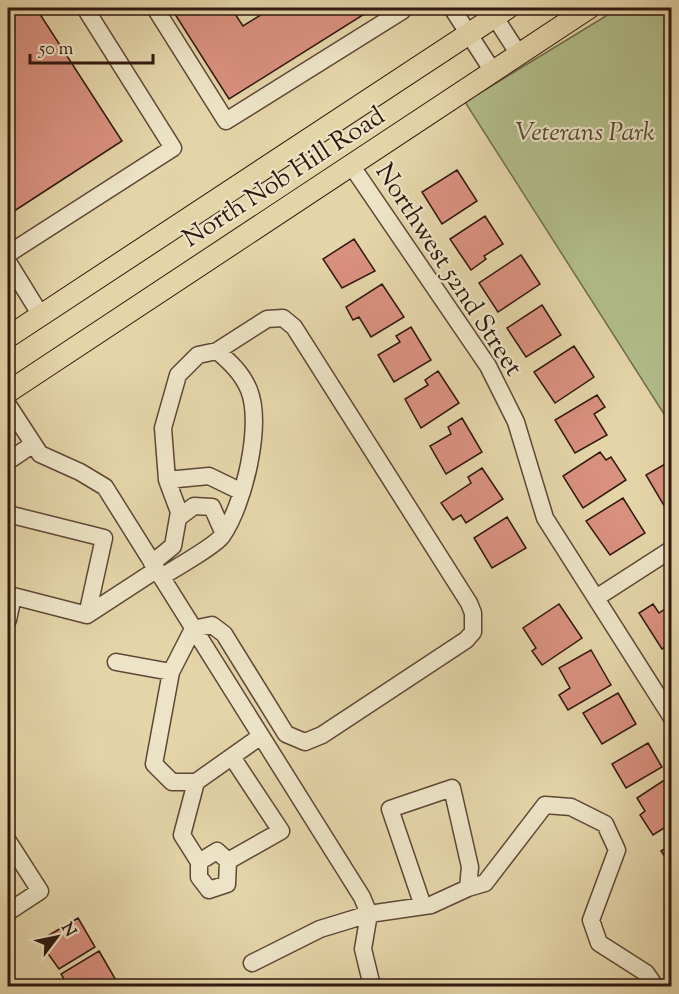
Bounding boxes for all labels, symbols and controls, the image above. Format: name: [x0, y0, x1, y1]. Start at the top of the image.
scale bar: [30, 27, 153, 65]
text: 50 m: [38, 37, 74, 63]
street label: North Nob Hill Road: [176, 99, 393, 258]
park label: Veterans Park: [515, 115, 655, 152]
street label: Northwest 52nd Street: [365, 157, 531, 384]
north arrow: [27, 907, 87, 967]
text: N: [54, 919, 81, 942]

